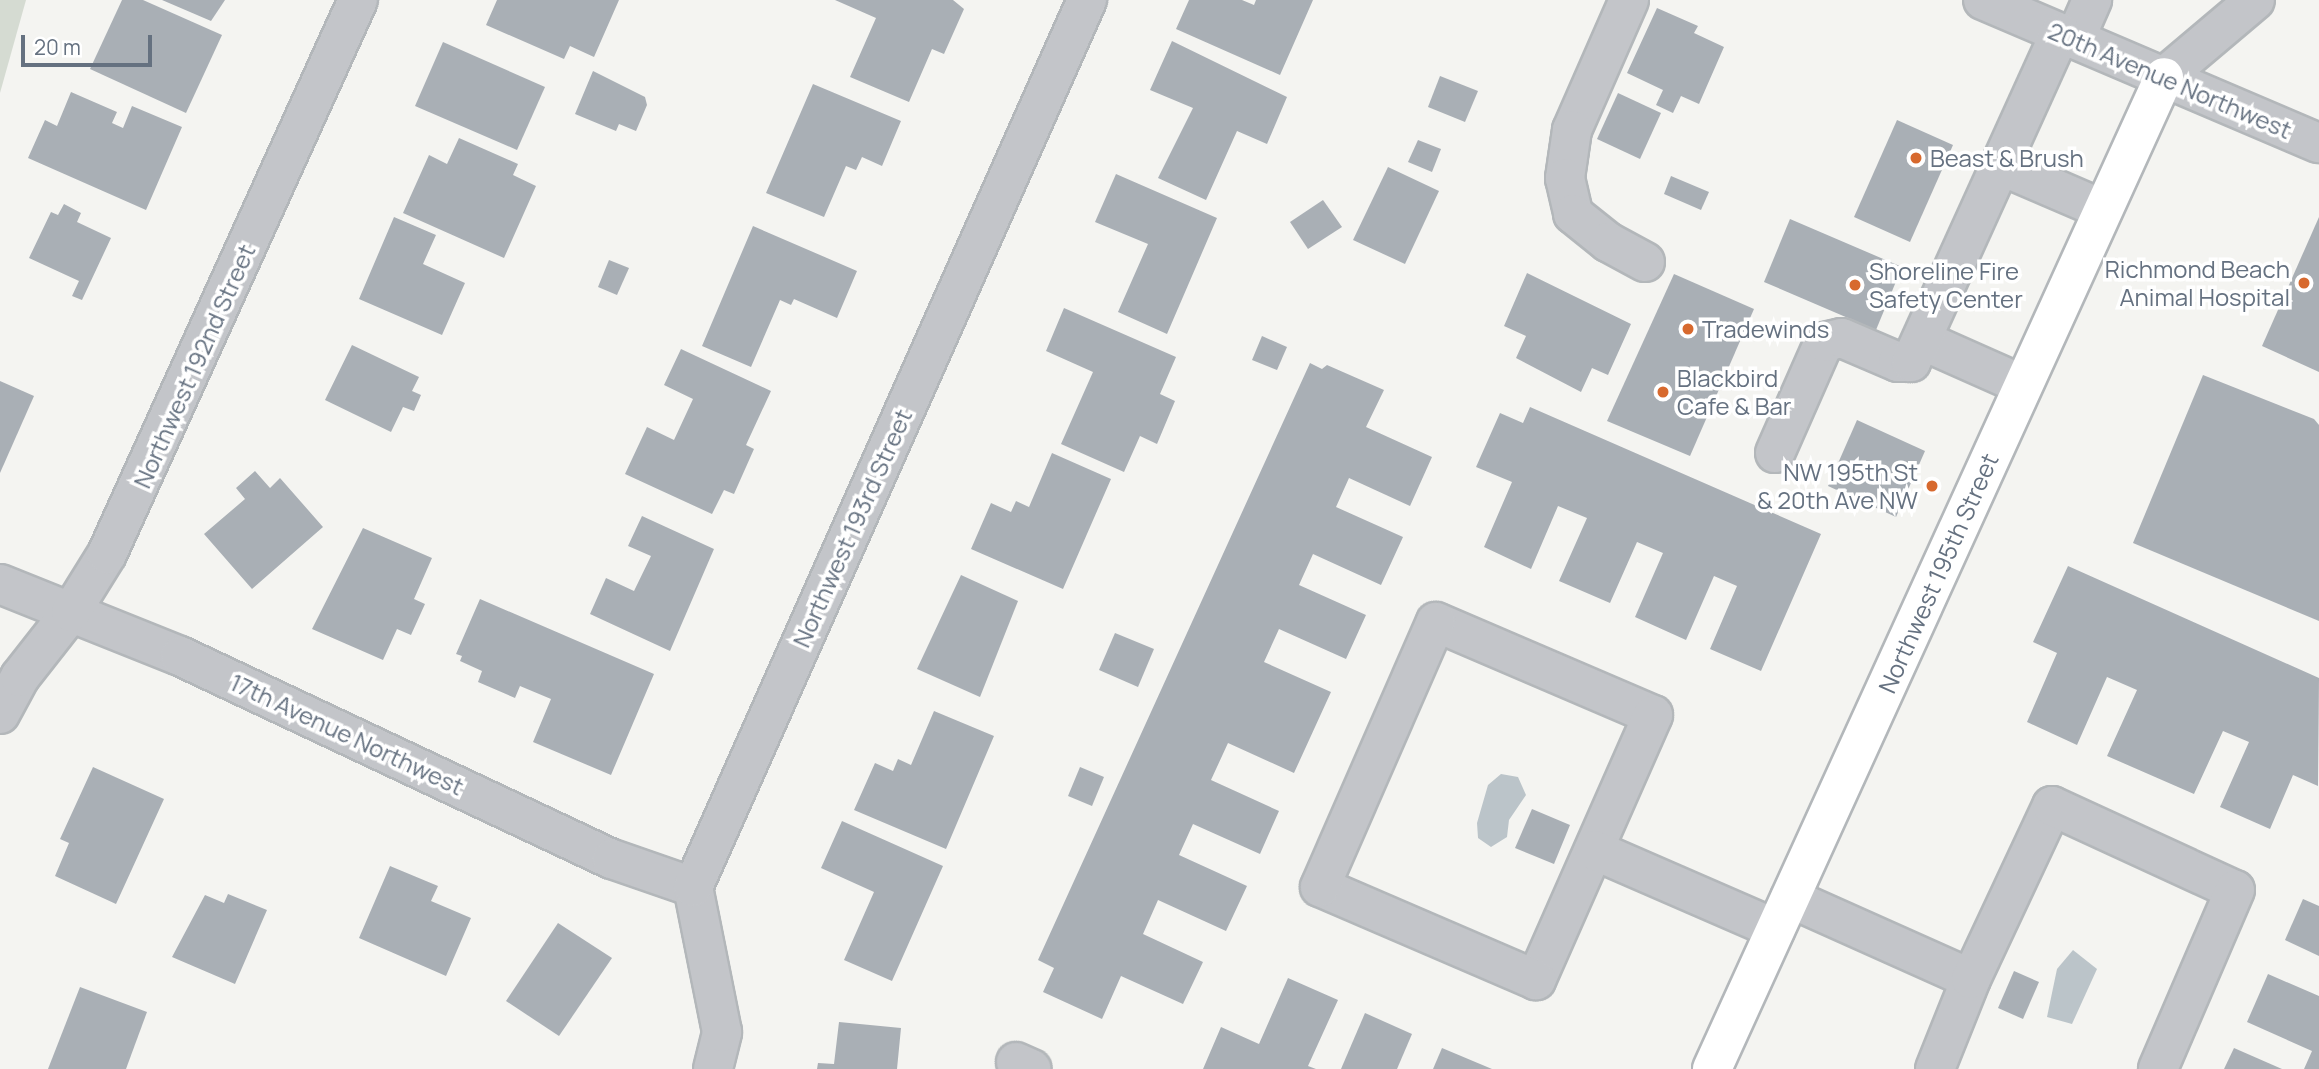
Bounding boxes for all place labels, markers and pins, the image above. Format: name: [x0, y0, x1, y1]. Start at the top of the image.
place label: Beast & Brush: [1930, 144, 2084, 172]
marker: Beast & Brush: [1908, 150, 1924, 166]
place label: Richmond Beach Animal Hospital: [2105, 255, 2290, 311]
place label: Shoreline Fire Safety Center: [1869, 257, 2023, 313]
marker: Richmond Beach Animal Hospital: [2296, 275, 2312, 291]
marker: Shoreline Fire Safety Center: [1847, 277, 1863, 293]
place label: Tradewinds: [1702, 315, 1829, 343]
marker: Tradewinds: [1680, 321, 1696, 337]
place label: Blackbird Cafe & Bar: [1677, 364, 1791, 420]
marker: Blackbird Cafe & Bar: [1655, 384, 1671, 400]
place label: NW 195th St & 20th Ave NW: [1757, 458, 1918, 514]
marker: NW 195th St & 20th Ave NW: [1924, 478, 1940, 494]

